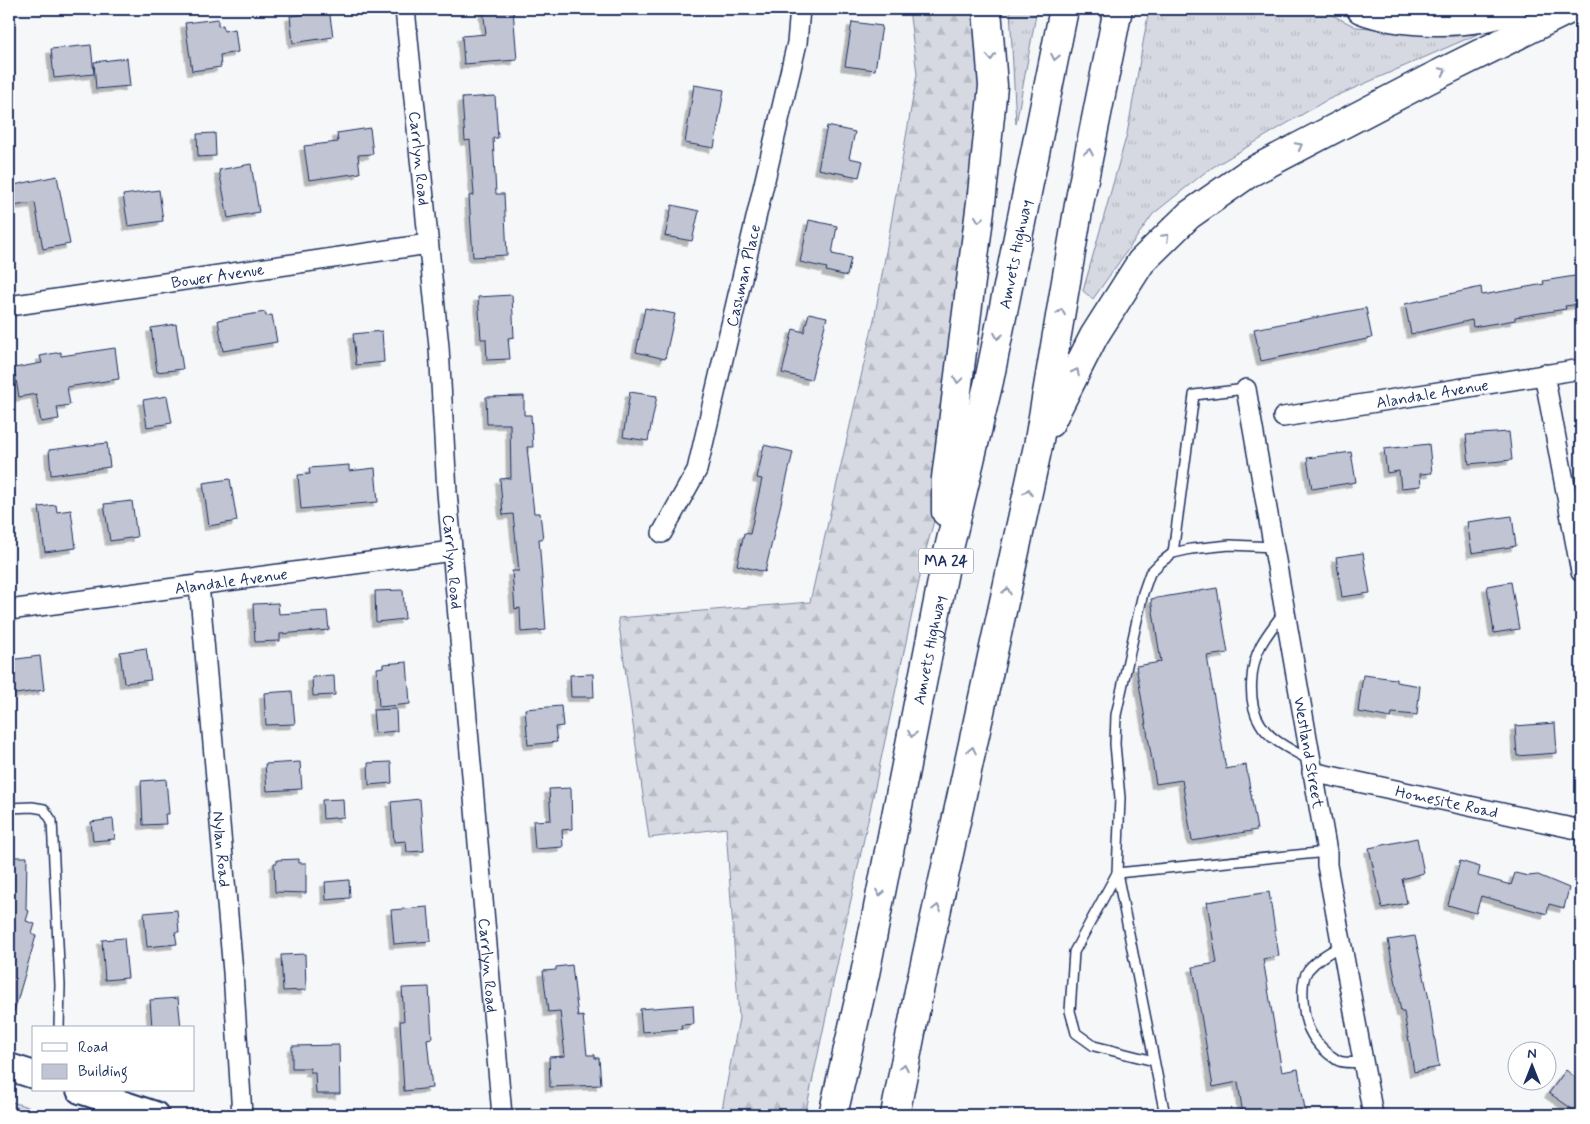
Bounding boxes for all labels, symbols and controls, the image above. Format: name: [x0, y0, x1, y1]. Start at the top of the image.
one-way arrow: [1050, 52, 1060, 61]
one-way arrow: [986, 54, 997, 62]
one-way arrow: [1438, 67, 1447, 77]
street label: Carrlyn Road: [403, 110, 434, 207]
one-way arrow: [1294, 142, 1303, 152]
one-way arrow: [1083, 148, 1094, 156]
street label: Amvets Highway: [995, 198, 1037, 311]
one-way arrow: [974, 215, 985, 223]
street label: Cashman Place: [722, 222, 766, 329]
one-way arrow: [1160, 234, 1169, 243]
street label: Bower Avenue: [170, 259, 266, 294]
one-way arrow: [1055, 308, 1065, 316]
one-way arrow: [993, 331, 1004, 340]
one-way arrow: [1070, 368, 1080, 377]
street label: Alandale Avenue: [1375, 375, 1490, 414]
one-way arrow: [953, 376, 964, 384]
one-way arrow: [1022, 488, 1033, 497]
street label: Carrlyn Road: [437, 514, 466, 610]
road number: MA 24: [918, 548, 974, 574]
street label: Alandale Avenue: [174, 564, 289, 600]
one-way arrow: [1001, 586, 1012, 595]
street label: Amvets Highway: [909, 593, 951, 707]
street label: Westland Street: [1288, 695, 1328, 811]
one-way arrow: [907, 730, 917, 738]
one-way arrow: [966, 745, 977, 754]
street label: Homesite Road: [1393, 781, 1500, 824]
street label: Nylan Road: [207, 810, 235, 888]
one-way arrow: [876, 889, 886, 898]
one-way arrow: [932, 904, 942, 913]
street label: Carrlyn Road: [473, 917, 502, 1014]
legend: [32, 1026, 195, 1092]
text: Road: [78, 1038, 108, 1058]
north arrow: [1508, 1042, 1558, 1092]
text: N: [1527, 1045, 1537, 1063]
text: Building: [78, 1062, 128, 1083]
one-way arrow: [899, 1063, 909, 1072]

